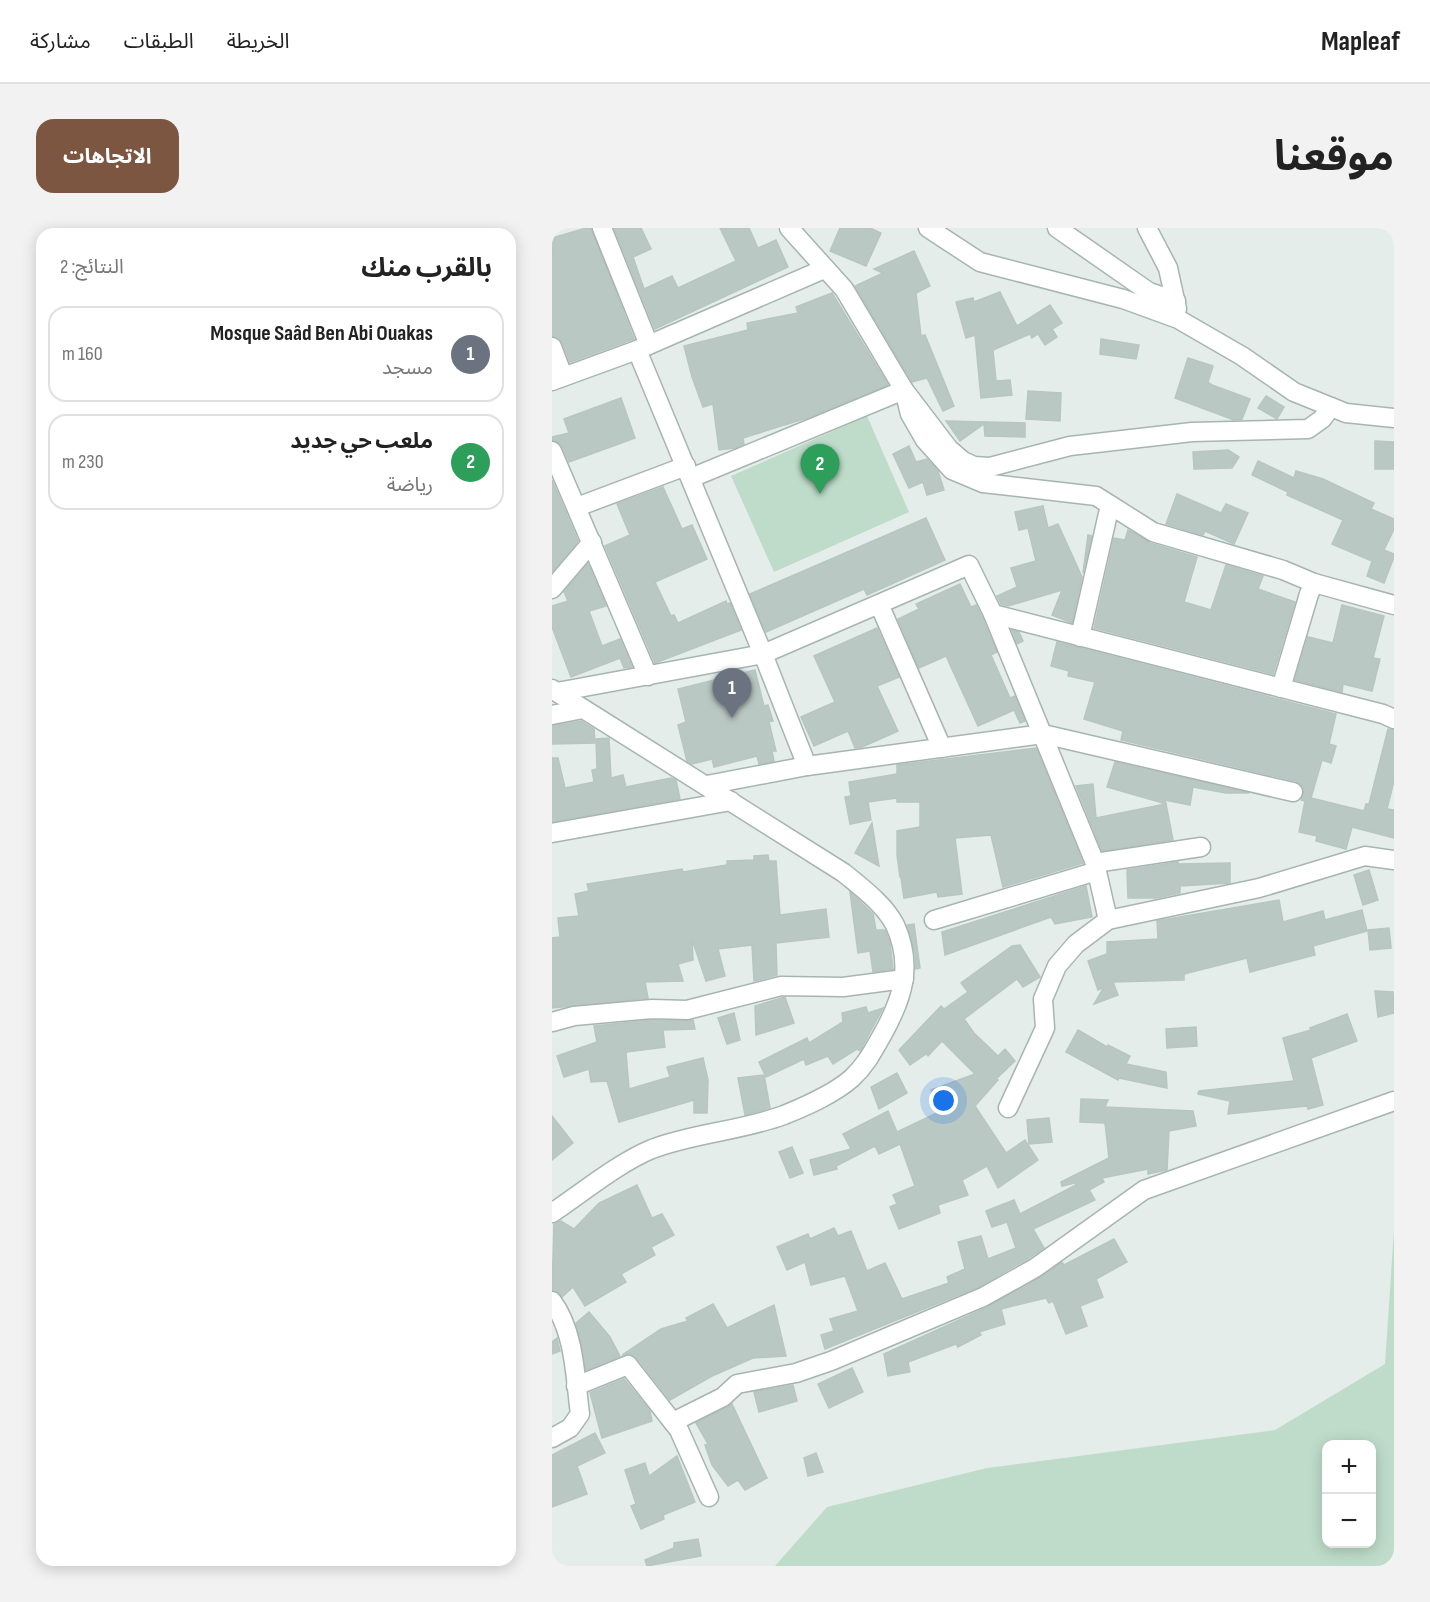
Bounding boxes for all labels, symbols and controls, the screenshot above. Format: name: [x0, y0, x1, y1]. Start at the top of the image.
text: Mapleaf: [1321, 25, 1400, 58]
text: مشاركة: [30, 29, 91, 54]
text: الطبقات: [124, 29, 194, 54]
text: الخريطة: [227, 29, 290, 54]
button: الاتجاهات: [36, 119, 179, 193]
text: موقعنا: [1274, 132, 1394, 183]
text: بالقرب منك: [361, 253, 492, 284]
text: النتائج: 2: [60, 255, 124, 279]
text: Mosque Saâd Ben Abi Ouakas: [210, 320, 433, 347]
text: 160 m: [62, 342, 103, 366]
text: 1: [467, 342, 474, 366]
text: مسجد: [382, 356, 433, 380]
text: ملعب حي جديد: [290, 428, 433, 455]
pin: 2: [800, 444, 840, 494]
text: 230 m: [62, 450, 104, 474]
text: 2: [466, 450, 475, 474]
text: رياضة: [387, 473, 433, 497]
pin: 1: [712, 668, 752, 718]
your location: [929, 1086, 958, 1115]
map controls: [1322, 1440, 1376, 1548]
button: +: [1322, 1440, 1376, 1494]
button: −: [1322, 1494, 1376, 1548]

